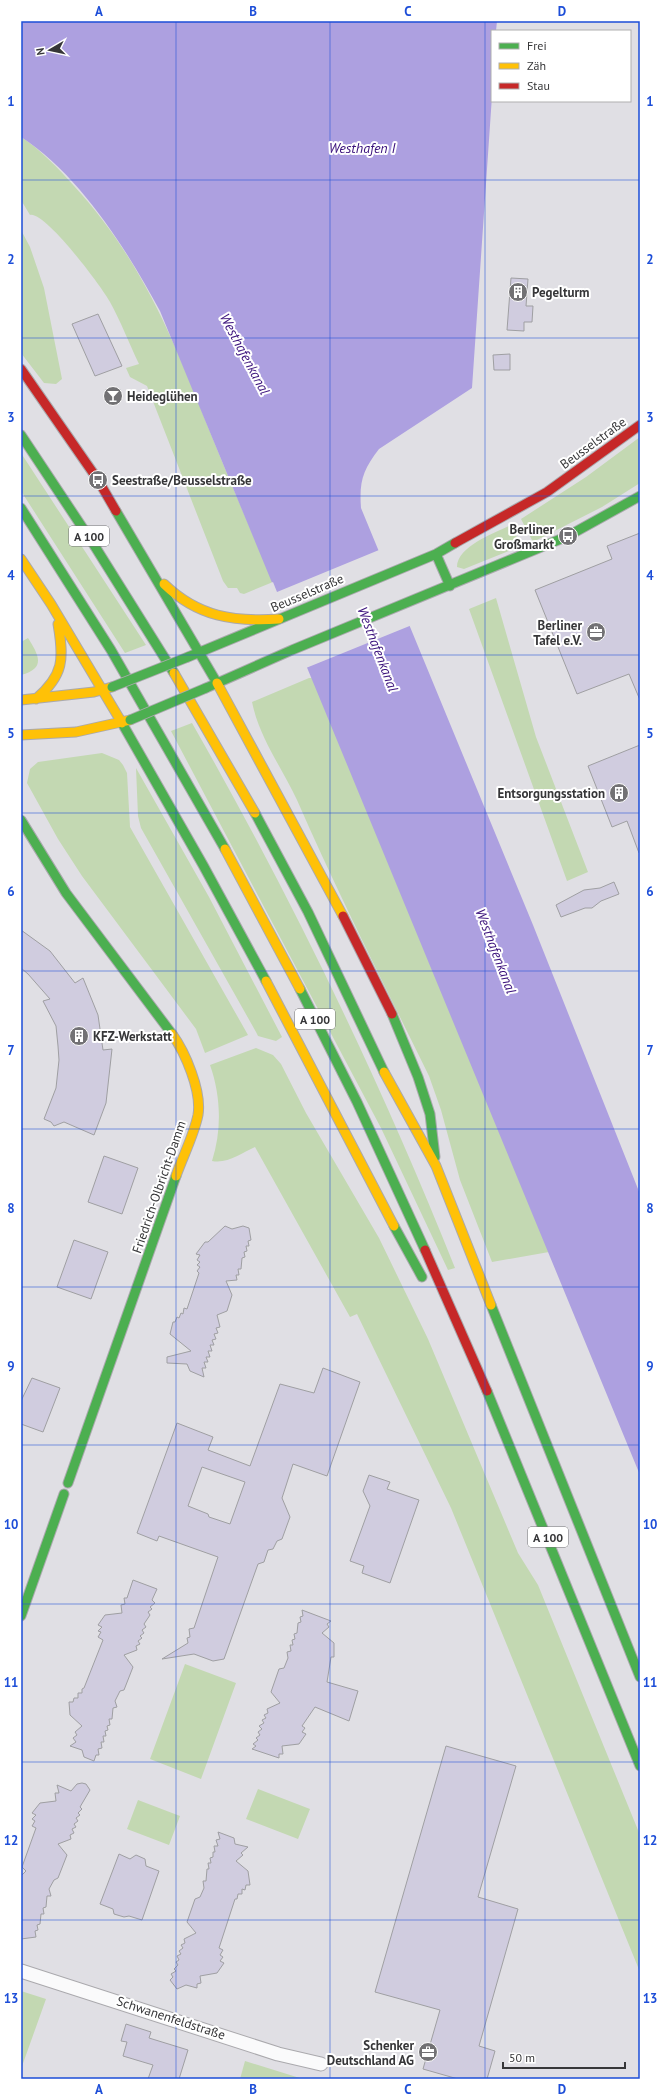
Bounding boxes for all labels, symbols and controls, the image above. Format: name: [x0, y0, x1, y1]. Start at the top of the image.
text: A: [95, 3, 103, 20]
text: B: [249, 3, 257, 20]
text: C: [404, 3, 412, 20]
text: D: [558, 3, 566, 20]
north arrow: [30, 30, 70, 70]
legend: [491, 30, 631, 102]
text: Frei: [527, 38, 547, 53]
text: N: [33, 47, 48, 56]
text: Zäh: [527, 58, 546, 73]
text: Stau: [527, 78, 550, 93]
text: 1: [7, 93, 15, 110]
text: 1: [646, 93, 654, 110]
water label: Westhafen I: [329, 139, 396, 157]
text: 2: [7, 251, 15, 268]
text: 2: [646, 251, 654, 268]
building icon: Pegelturm: [507, 281, 529, 303]
place label: Pegelturm: [532, 284, 589, 301]
water label: Westhafenkanal: [216, 310, 274, 398]
bar icon: Heideglühen: [102, 385, 124, 407]
place label: Heideglühen: [127, 388, 198, 405]
text: 3: [7, 409, 15, 426]
text: 3: [646, 409, 654, 426]
street label: Beusselstraße: [557, 413, 629, 473]
bus stop icon: Seestraße/Beusselstraße: [87, 469, 109, 491]
place label: Seestraße/Beusselstraße: [112, 472, 252, 489]
place label: Berliner Großmarkt: [494, 521, 554, 553]
bus stop icon: Berliner Großmarkt: [557, 525, 579, 547]
road number: A 100: [69, 526, 109, 546]
text: 4: [7, 567, 15, 584]
text: 4: [646, 567, 654, 584]
street label: Beusselstraße: [268, 570, 346, 616]
water label: Westhafenkanal: [354, 604, 403, 694]
place label: Berliner Tafel e.V.: [533, 617, 582, 649]
office icon: Berliner Tafel e.V.: [585, 621, 607, 643]
text: 5: [7, 725, 15, 742]
text: 5: [646, 725, 654, 742]
building icon: Entsorgungsstation: [608, 782, 630, 804]
place label: Entsorgungsstation: [497, 785, 605, 802]
text: 6: [7, 883, 15, 900]
text: 6: [646, 883, 654, 900]
water label: Westhafenkanal: [472, 906, 521, 996]
road number: A 100: [295, 1009, 335, 1029]
building icon: KFZ-Werkstatt: [68, 1025, 90, 1047]
place label: KFZ-Werkstatt: [93, 1028, 172, 1045]
text: 7: [7, 1042, 15, 1059]
text: 7: [646, 1042, 654, 1059]
street label: Friedrich-Olbricht-Damm: [128, 1118, 190, 1256]
text: 8: [7, 1200, 15, 1217]
text: 8: [646, 1200, 654, 1217]
text: 9: [7, 1358, 15, 1375]
text: 9: [646, 1358, 654, 1375]
text: 10: [4, 1516, 18, 1533]
text: 10: [643, 1516, 657, 1533]
road number: A 100: [528, 1527, 568, 1547]
text: 11: [4, 1674, 18, 1691]
text: 11: [643, 1674, 657, 1691]
text: 12: [4, 1832, 18, 1849]
text: 12: [643, 1832, 657, 1849]
text: 13: [4, 1990, 18, 2007]
text: 13: [643, 1990, 657, 2007]
street label: Schwanenfeldstraße: [115, 1992, 227, 2044]
place label: Schenker Deutschland AG: [327, 2037, 414, 2069]
office icon: Schenker Deutschland AG: [417, 2041, 439, 2063]
scale bar: [503, 2044, 625, 2070]
text: 50 m: [509, 2050, 535, 2065]
text: A: [95, 2081, 103, 2098]
text: B: [249, 2081, 257, 2098]
text: C: [404, 2081, 412, 2098]
text: D: [558, 2081, 566, 2098]

